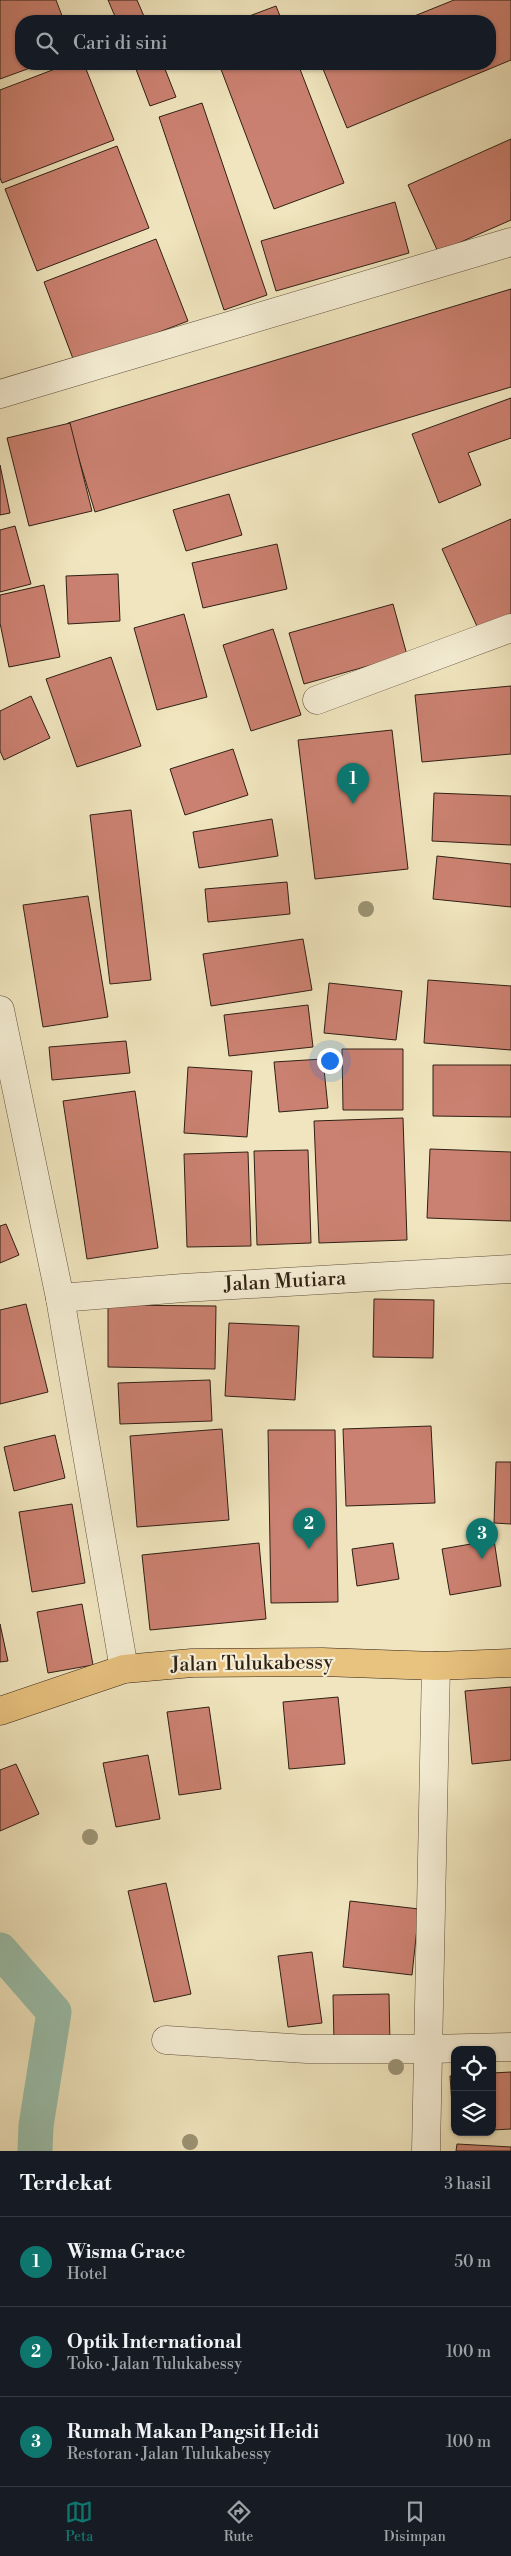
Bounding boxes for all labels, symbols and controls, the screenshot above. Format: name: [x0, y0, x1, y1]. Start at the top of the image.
search box: [15, 15, 496, 70]
icon: search: [33, 29, 61, 57]
text: Cari di sini: [73, 31, 168, 55]
pin: 1: [337, 763, 369, 804]
your location: [317, 1048, 343, 1074]
street label: Jalan Mutiara: [222, 1266, 348, 1298]
pin: 2: [293, 1508, 325, 1549]
pin: 3: [466, 1518, 498, 1559]
street label: Jalan Tulukabessy: [170, 1650, 334, 1678]
map controls: [451, 2046, 496, 2136]
button: locate: [451, 2046, 496, 2091]
button: layers: [451, 2091, 496, 2136]
text: Terdekat: [20, 2171, 111, 2197]
text: 3 hasil: [444, 2174, 491, 2194]
text: Wisma Grace: [67, 2240, 185, 2264]
text: 1: [32, 2252, 40, 2272]
text: 50 m: [454, 2252, 491, 2272]
text: Hotel: [67, 2264, 107, 2284]
text: Optik International: [67, 2330, 242, 2354]
text: 2: [31, 2342, 41, 2362]
text: 100 m: [446, 2342, 491, 2362]
text: Toko · Jalan Tulukabessy: [67, 2354, 242, 2374]
text: Rumah Makan Pangsit Heidi: [67, 2420, 319, 2444]
text: 3: [31, 2432, 41, 2452]
text: 100 m: [446, 2432, 491, 2452]
text: Restoran · Jalan Tulukabessy: [67, 2444, 271, 2464]
tab: Peta: [65, 2498, 93, 2546]
tab: Rute: [224, 2498, 253, 2546]
tab: Disimpan: [384, 2498, 446, 2546]

